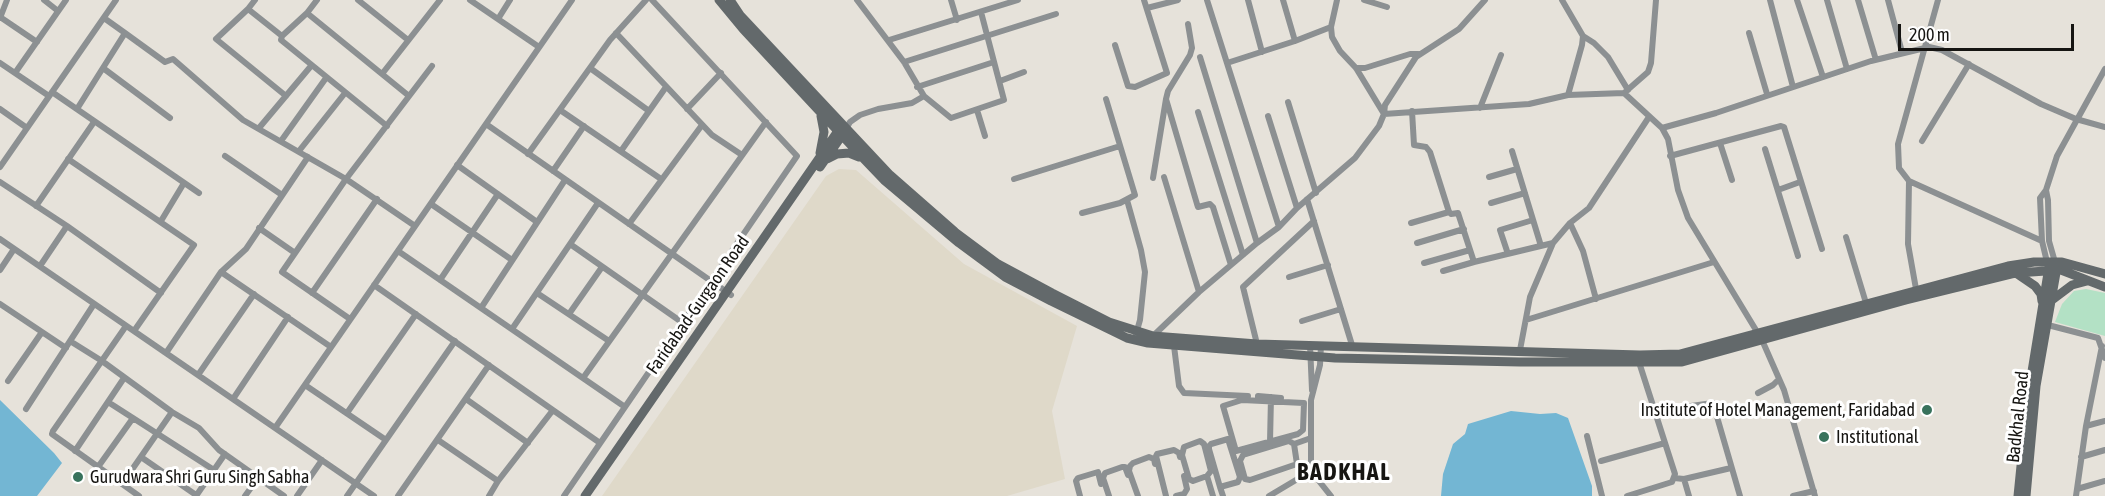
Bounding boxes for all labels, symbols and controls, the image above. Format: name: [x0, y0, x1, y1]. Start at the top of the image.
scale bar: [1901, 12, 2076, 50]
text: 200 m: [1909, 24, 1950, 45]
street label: Faridabad-Gurgaon Road: [642, 232, 754, 378]
street label: Badkhal Road: [2002, 370, 2034, 464]
place label: Institute of Hotel Management, Faridabad: [1640, 399, 1915, 421]
marker: Institute of Hotel Management, Faridabad: [1920, 403, 1934, 417]
place label: Institutional: [1836, 426, 1919, 448]
marker: Institutional: [1817, 430, 1831, 444]
district label: BADKHAL: [1297, 458, 1391, 486]
place label: Gurudwara Shri Guru Singh Sabha: [90, 466, 309, 488]
marker: Gurudwara Shri Guru Singh Sabha: [71, 470, 85, 484]

